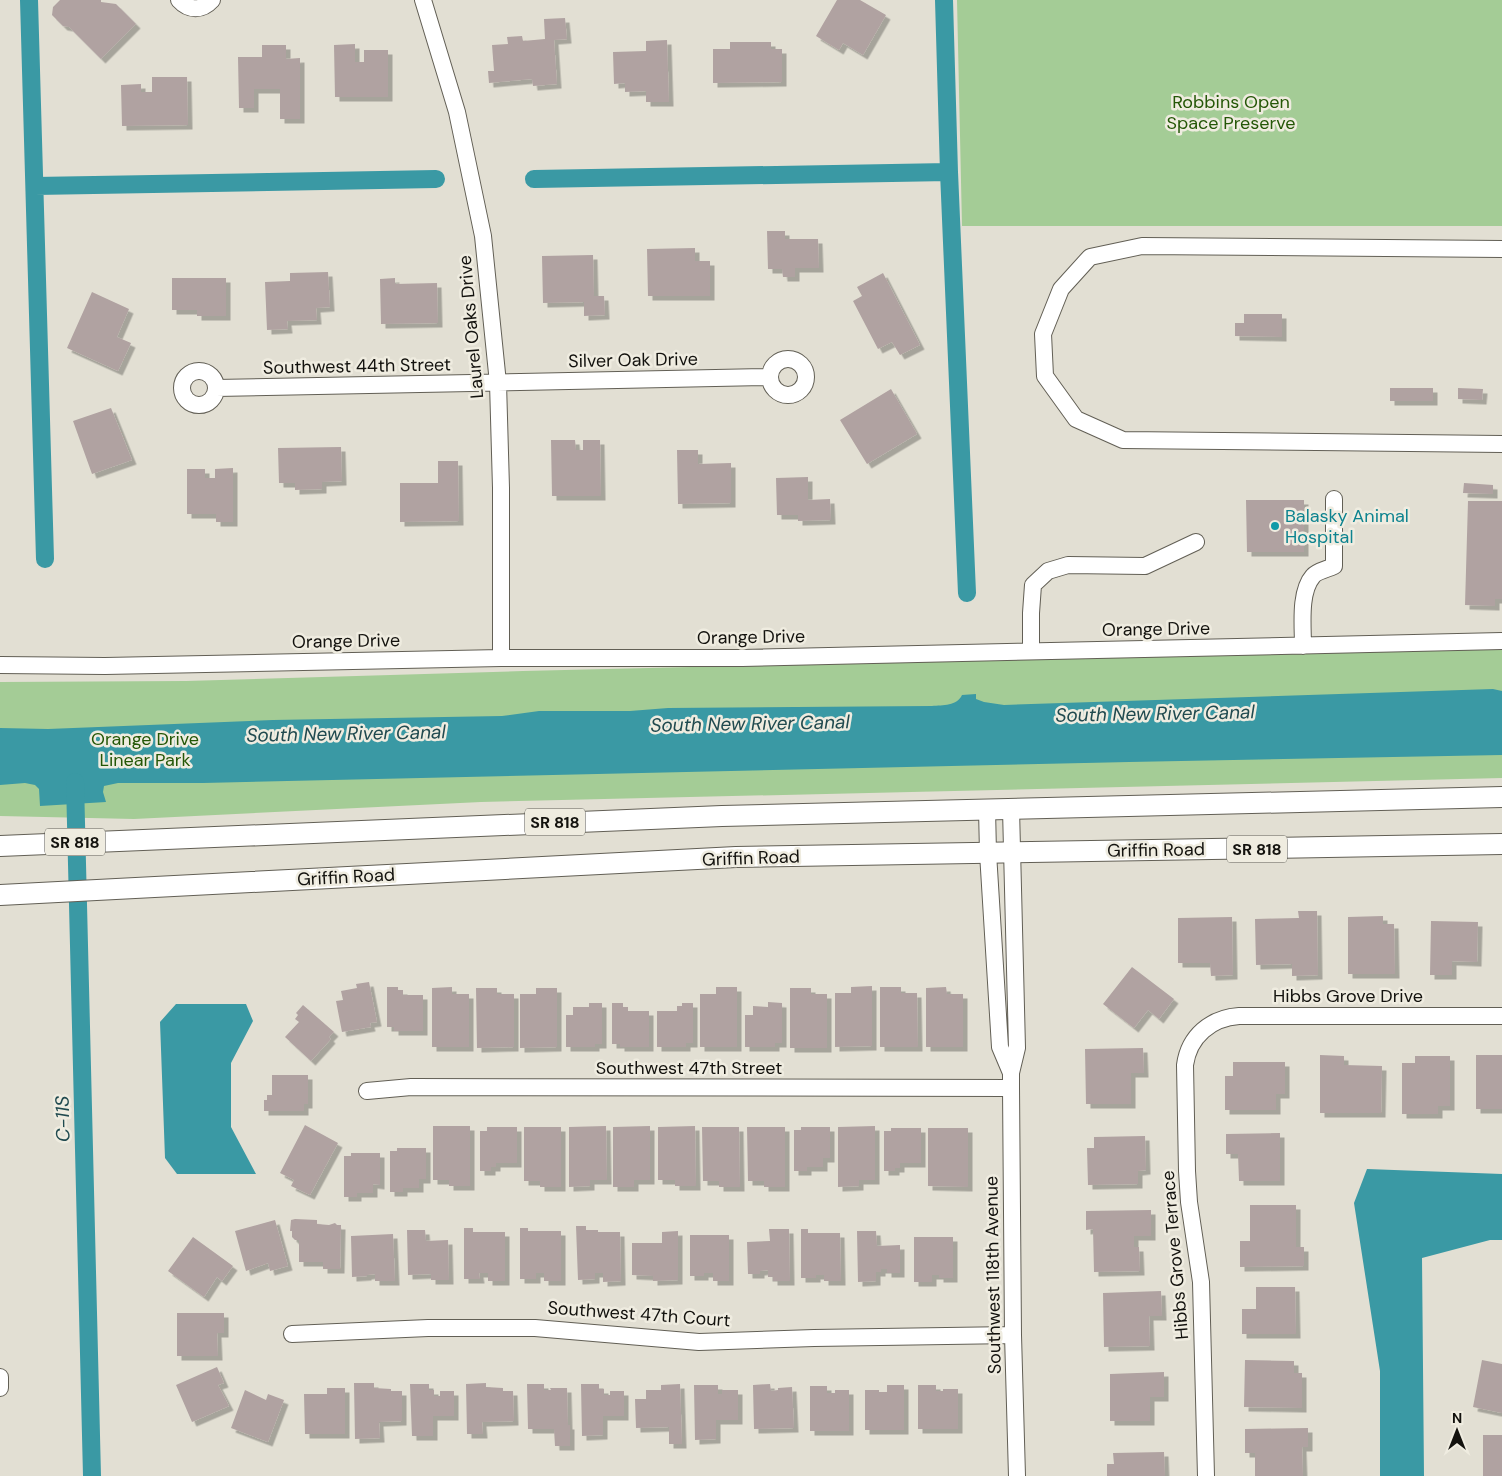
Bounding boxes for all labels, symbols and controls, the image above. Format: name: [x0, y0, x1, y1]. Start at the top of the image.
park label: Robbins Open Space Preserve: [1167, 90, 1295, 135]
street label: Laurel Oaks Drive: [453, 254, 489, 400]
street label: Silver Oak Drive: [568, 347, 698, 373]
street label: Southwest 44th Street: [263, 352, 451, 380]
place label: Balasky Animal Hospital: [1285, 504, 1409, 549]
marker: Balasky Animal Hospital: [1269, 520, 1281, 532]
street label: Orange Drive: [1102, 616, 1210, 642]
street label: Orange Drive: [697, 624, 805, 650]
street label: Orange Drive: [292, 628, 400, 654]
water label: South New River Canal: [1055, 699, 1256, 728]
water label: South New River Canal: [650, 709, 851, 738]
water label: South New River Canal: [246, 719, 447, 748]
park label: Orange Drive Linear Park: [91, 727, 199, 772]
road number: SR 818: [525, 809, 585, 836]
road number: SR 818: [45, 829, 105, 856]
road number: SR 818: [1227, 836, 1287, 862]
street label: Griffin Road: [1107, 837, 1205, 863]
street label: Griffin Road: [702, 844, 800, 872]
street label: Griffin Road: [296, 862, 396, 892]
street label: Hibbs Grove Drive: [1273, 984, 1423, 1008]
street label: Southwest 47th Street: [596, 1056, 782, 1080]
water label: C-11S: [50, 1096, 75, 1142]
street label: Hibbs Grove Terrace: [1156, 1170, 1194, 1340]
street label: Southwest 118th Avenue: [979, 1176, 1007, 1374]
street label: Southwest 47th Court: [547, 1296, 731, 1332]
north arrow: [1432, 1406, 1482, 1456]
text: N: [1452, 1409, 1462, 1427]

